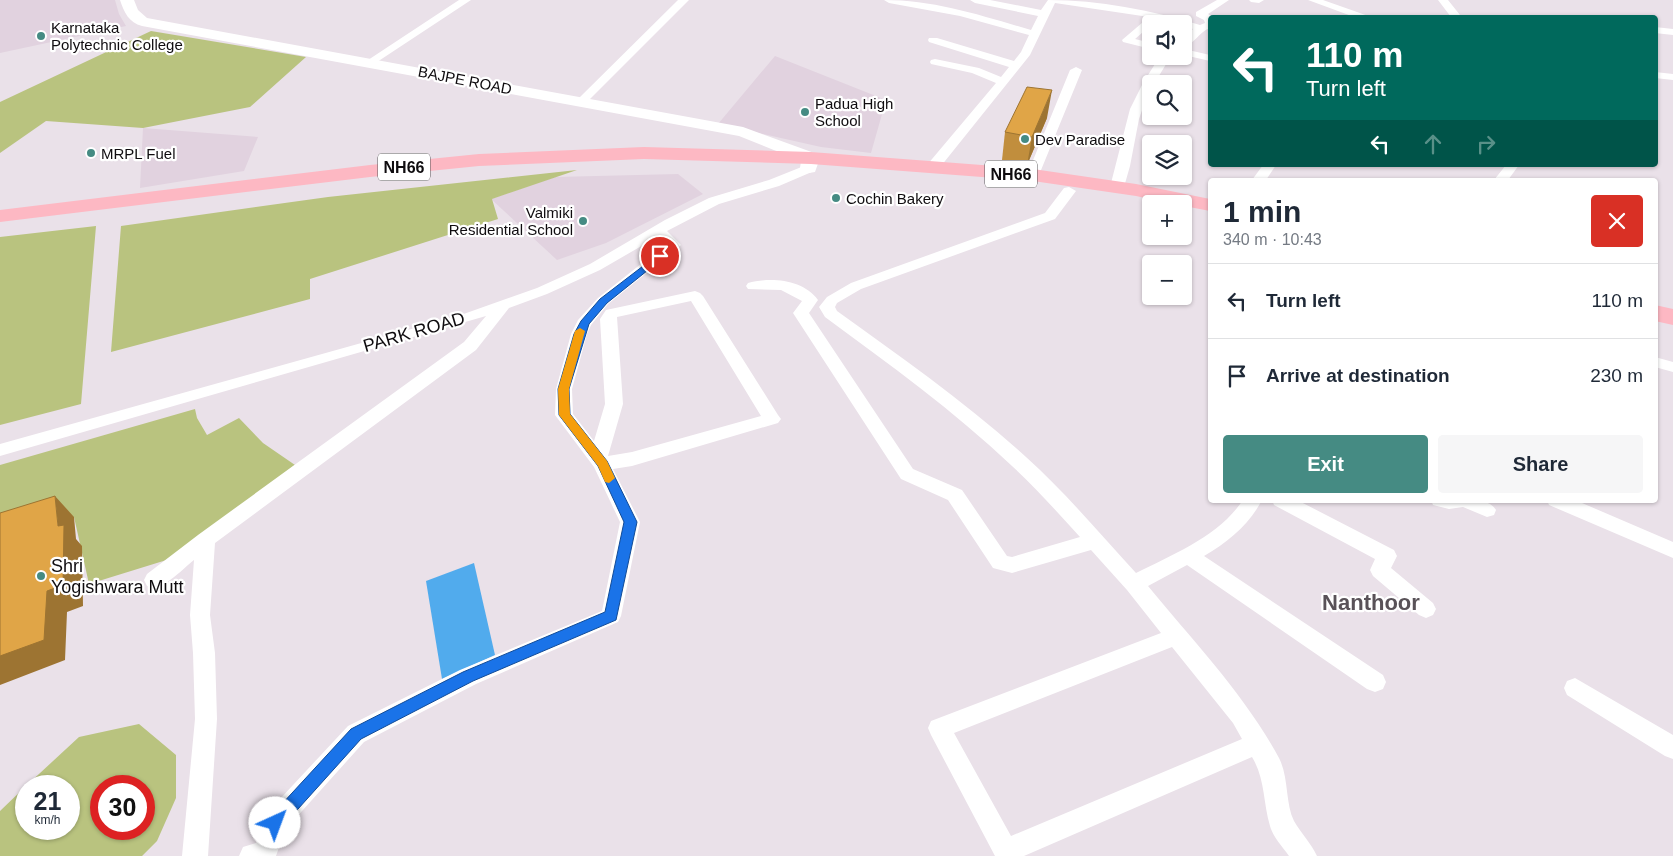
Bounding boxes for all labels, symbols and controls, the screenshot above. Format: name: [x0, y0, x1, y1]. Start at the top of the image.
map controls: [1142, 15, 1192, 305]
button: sound: [1142, 15, 1192, 65]
place label: Karnataka Polytechnic College: [51, 19, 183, 53]
marker: Karnataka Polytechnic College: [35, 30, 47, 42]
icon: left: [1223, 35, 1288, 100]
text: 110 m: [1306, 35, 1403, 74]
street label: BAJPE ROAD: [417, 63, 513, 97]
button: search: [1142, 75, 1192, 125]
text: Turn left: [1306, 76, 1386, 101]
place label: Padua High School: [815, 95, 893, 129]
marker: Padua High School: [799, 106, 811, 118]
icon: left: [1366, 130, 1394, 158]
icon: ahead: [1419, 130, 1447, 158]
icon: right: [1472, 130, 1500, 158]
place label: Dev Paradise: [1035, 131, 1125, 148]
marker: Dev Paradise: [1019, 133, 1031, 145]
button: layers: [1142, 135, 1192, 185]
place label: MRPL Fuel: [101, 145, 175, 162]
marker: MRPL Fuel: [85, 147, 97, 159]
road number: NH66: [378, 154, 430, 180]
road number: NH66: [985, 160, 1037, 188]
place label: Cochin Bakery: [846, 190, 944, 207]
marker: Cochin Bakery: [830, 192, 842, 204]
button: +: [1142, 195, 1192, 245]
text: 1 min: [1223, 195, 1301, 228]
button: close: [1591, 195, 1643, 247]
place label: Valmiki Residential School: [449, 204, 573, 238]
marker: Valmiki Residential School: [577, 215, 589, 227]
text: 340 m · 10:43: [1223, 231, 1322, 248]
pin: [639, 235, 681, 277]
icon: arrive: [646, 242, 674, 270]
button: −: [1142, 255, 1192, 305]
icon: left: [1223, 287, 1251, 315]
text: Turn left: [1266, 290, 1341, 311]
text: 110 m: [1592, 290, 1643, 311]
street label: PARK ROAD: [361, 308, 467, 356]
icon: arrive: [1223, 362, 1251, 390]
text: Arrive at destination: [1266, 365, 1450, 386]
text: 230 m: [1590, 365, 1643, 386]
button: Exit: [1223, 435, 1428, 493]
button: Share: [1438, 435, 1643, 493]
place label: Shri Yogishwara Mutt: [51, 556, 183, 597]
marker: Shri Yogishwara Mutt: [35, 570, 47, 582]
district label: Nanthoor: [1322, 590, 1420, 615]
speed limit sign: 30: [90, 775, 155, 840]
text: 21: [34, 787, 61, 815]
position arrow: [248, 796, 300, 848]
text: km/h: [34, 813, 61, 827]

